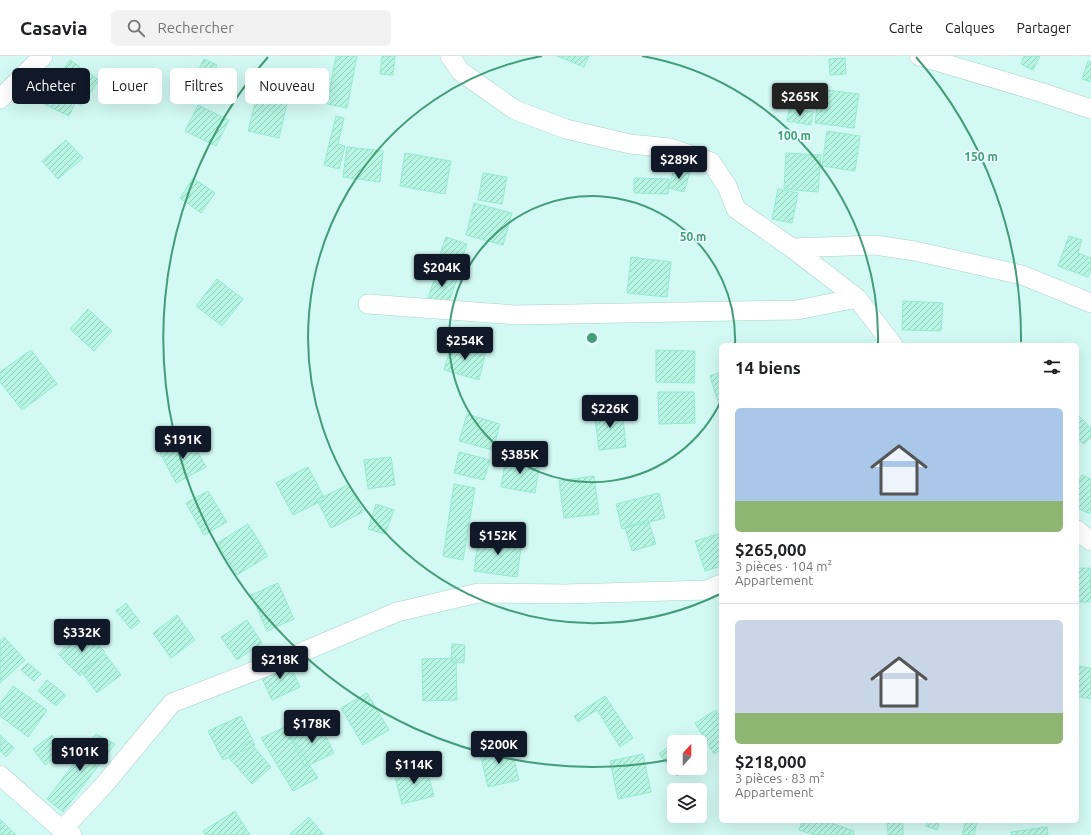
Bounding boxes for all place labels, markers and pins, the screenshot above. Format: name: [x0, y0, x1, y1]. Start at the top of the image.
pin: $265K: [772, 83, 828, 117]
pin: $289K: [651, 146, 707, 180]
pin: $204K: [414, 254, 470, 288]
pin: $254K: [437, 327, 493, 361]
centre of rings: [585, 331, 599, 345]
pin: $226K: [582, 395, 638, 429]
pin: $191K: [155, 426, 211, 460]
pin: $385K: [492, 441, 548, 475]
pin: $152K: [470, 522, 526, 556]
pin: $332K: [54, 619, 110, 653]
pin: $218K: [252, 646, 308, 680]
pin: $178K: [284, 710, 340, 744]
pin: $200K: [471, 731, 527, 765]
pin: $101K: [52, 738, 108, 772]
pin: $114K: [386, 751, 442, 785]

